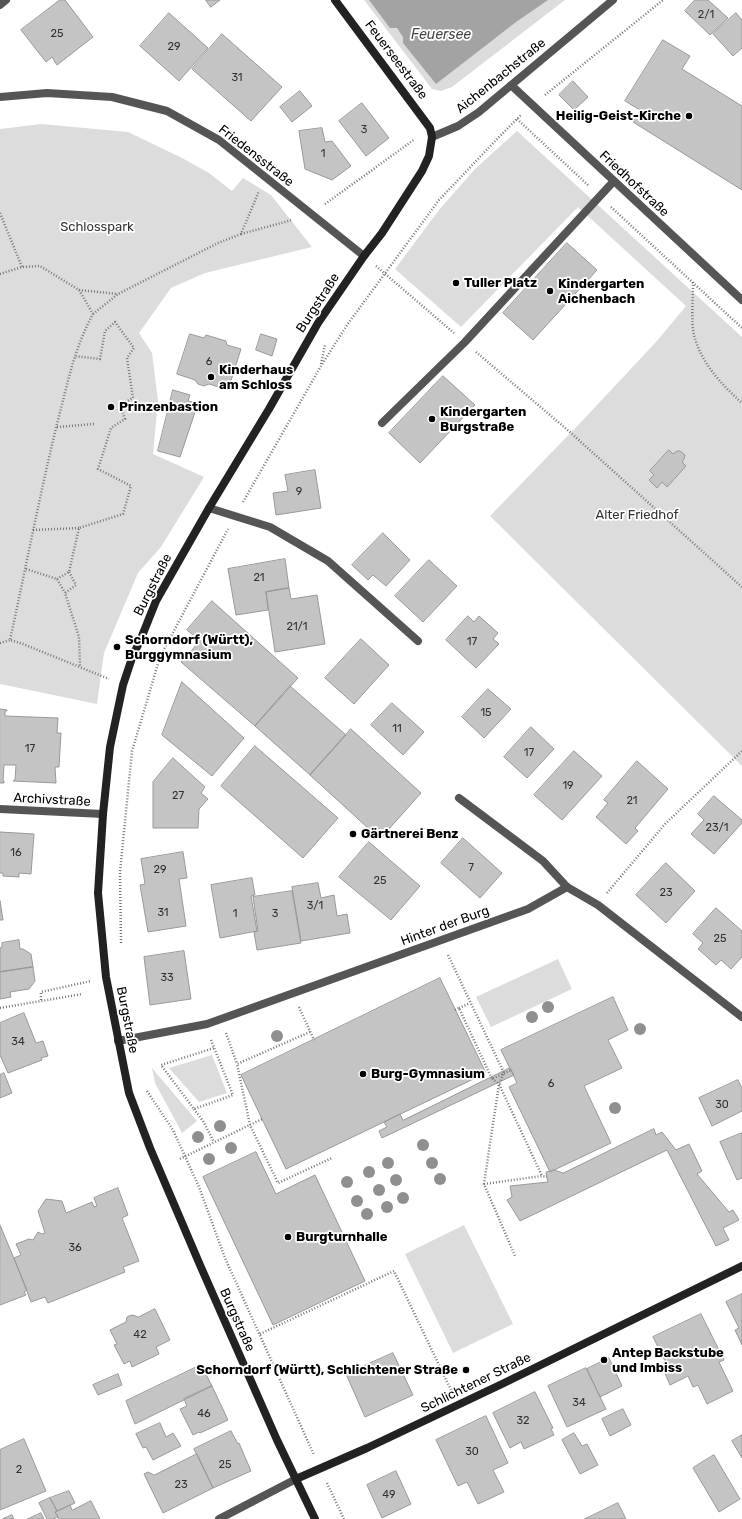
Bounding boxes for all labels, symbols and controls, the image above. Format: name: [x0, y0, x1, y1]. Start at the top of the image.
house number: 2/1: [698, 8, 714, 22]
street label: Feuerseestraße: [361, 18, 431, 102]
house number: 25: [51, 27, 63, 41]
water label: Feuersee: [411, 27, 471, 43]
street label: Aichenbachstraße: [453, 35, 549, 117]
house number: 29: [168, 40, 180, 54]
house number: 31: [231, 71, 243, 85]
place label: Heilig-Geist-Kirche: [556, 108, 681, 124]
marker: Heilig-Geist-Kirche: [684, 111, 694, 121]
street label: Friedensstraße: [215, 122, 297, 190]
house number: 3: [361, 123, 367, 137]
house number: 1: [321, 147, 325, 161]
street label: Friedhofstraße: [596, 148, 672, 220]
park label: Schlosspark: [60, 219, 134, 235]
street label: Burgstraße: [293, 270, 343, 336]
place label: Tuller Platz: [464, 275, 537, 291]
place label: Kindergarten Aichenbach: [558, 276, 644, 307]
marker: Tuller Platz: [451, 278, 461, 288]
marker: Kindergarten Aichenbach: [545, 286, 555, 296]
house number: 6: [206, 355, 212, 369]
place label: Kinderhaus am Schloss: [219, 362, 293, 393]
marker: Kinderhaus am Schloss: [206, 372, 216, 382]
place label: Prinzenbastion: [119, 399, 218, 415]
marker: Prinzenbastion: [106, 402, 116, 412]
place label: Kindergarten Burgstraße: [440, 404, 526, 435]
marker: Kindergarten Burgstraße: [427, 414, 437, 424]
house number: 9: [296, 485, 302, 499]
park label: Alter Friedhof: [595, 507, 679, 523]
street label: Burgstraße: [131, 551, 175, 619]
house number: 21: [253, 571, 265, 585]
house number: 21/1: [286, 620, 308, 634]
place label: Schorndorf (Württ), Burggymnasium: [125, 632, 253, 663]
house number: 17: [467, 635, 477, 649]
marker: Schorndorf (Württ), Burggymnasium: [112, 642, 122, 652]
house number: 15: [480, 706, 492, 720]
house number: 11: [392, 722, 402, 736]
house number: 17: [25, 742, 35, 756]
house number: 17: [524, 746, 534, 760]
house number: 19: [562, 779, 574, 793]
house number: 27: [172, 789, 184, 803]
street label: Archivstraße: [13, 790, 91, 810]
house number: 21: [626, 794, 638, 808]
house number: 23/1: [706, 821, 728, 835]
place label: Gärtnerei Benz: [361, 826, 459, 842]
marker: Gärtnerei Benz: [348, 829, 358, 839]
house number: 16: [10, 846, 22, 860]
house number: 7: [468, 861, 474, 875]
house number: 29: [154, 863, 166, 877]
house number: 25: [374, 874, 386, 888]
house number: 23: [659, 886, 673, 900]
house number: 3/1: [307, 899, 323, 913]
street label: Hinter der Burg: [399, 903, 491, 949]
house number: 31: [157, 906, 169, 920]
house number: 1: [233, 907, 237, 921]
house number: 3: [272, 907, 278, 921]
house number: 25: [714, 932, 726, 946]
house number: 33: [160, 971, 174, 985]
street label: Burgstraße: [113, 985, 141, 1055]
house number: 34: [11, 1035, 25, 1049]
place label: Burg-Gymnasium: [371, 1066, 485, 1082]
marker: Burg-Gymnasium: [358, 1069, 368, 1079]
house number: 6: [548, 1077, 554, 1091]
house number: 30: [715, 1098, 729, 1112]
place label: Burgturnhalle: [296, 1229, 388, 1245]
marker: Burgturnhalle: [283, 1232, 293, 1242]
house number: 36: [68, 1241, 82, 1255]
street label: Burgstraße: [216, 1286, 258, 1354]
house number: 42: [133, 1328, 147, 1342]
place label: Antep Backstube und Imbiss: [612, 1345, 724, 1376]
street label: Schlichtener Straße: [419, 1350, 533, 1416]
marker: Antep Backstube und Imbiss: [599, 1355, 609, 1365]
place label: Schorndorf (Württ), Schlichtener Straße: [196, 1362, 458, 1378]
marker: Schorndorf (Württ), Schlichtener Straße: [461, 1365, 471, 1375]
house number: 34: [572, 1396, 586, 1410]
house number: 46: [197, 1407, 211, 1421]
house number: 32: [516, 1414, 530, 1428]
house number: 30: [465, 1445, 479, 1459]
house number: 25: [219, 1458, 231, 1472]
house number: 2: [16, 1463, 22, 1477]
house number: 23: [174, 1478, 188, 1492]
house number: 49: [382, 1488, 396, 1502]

